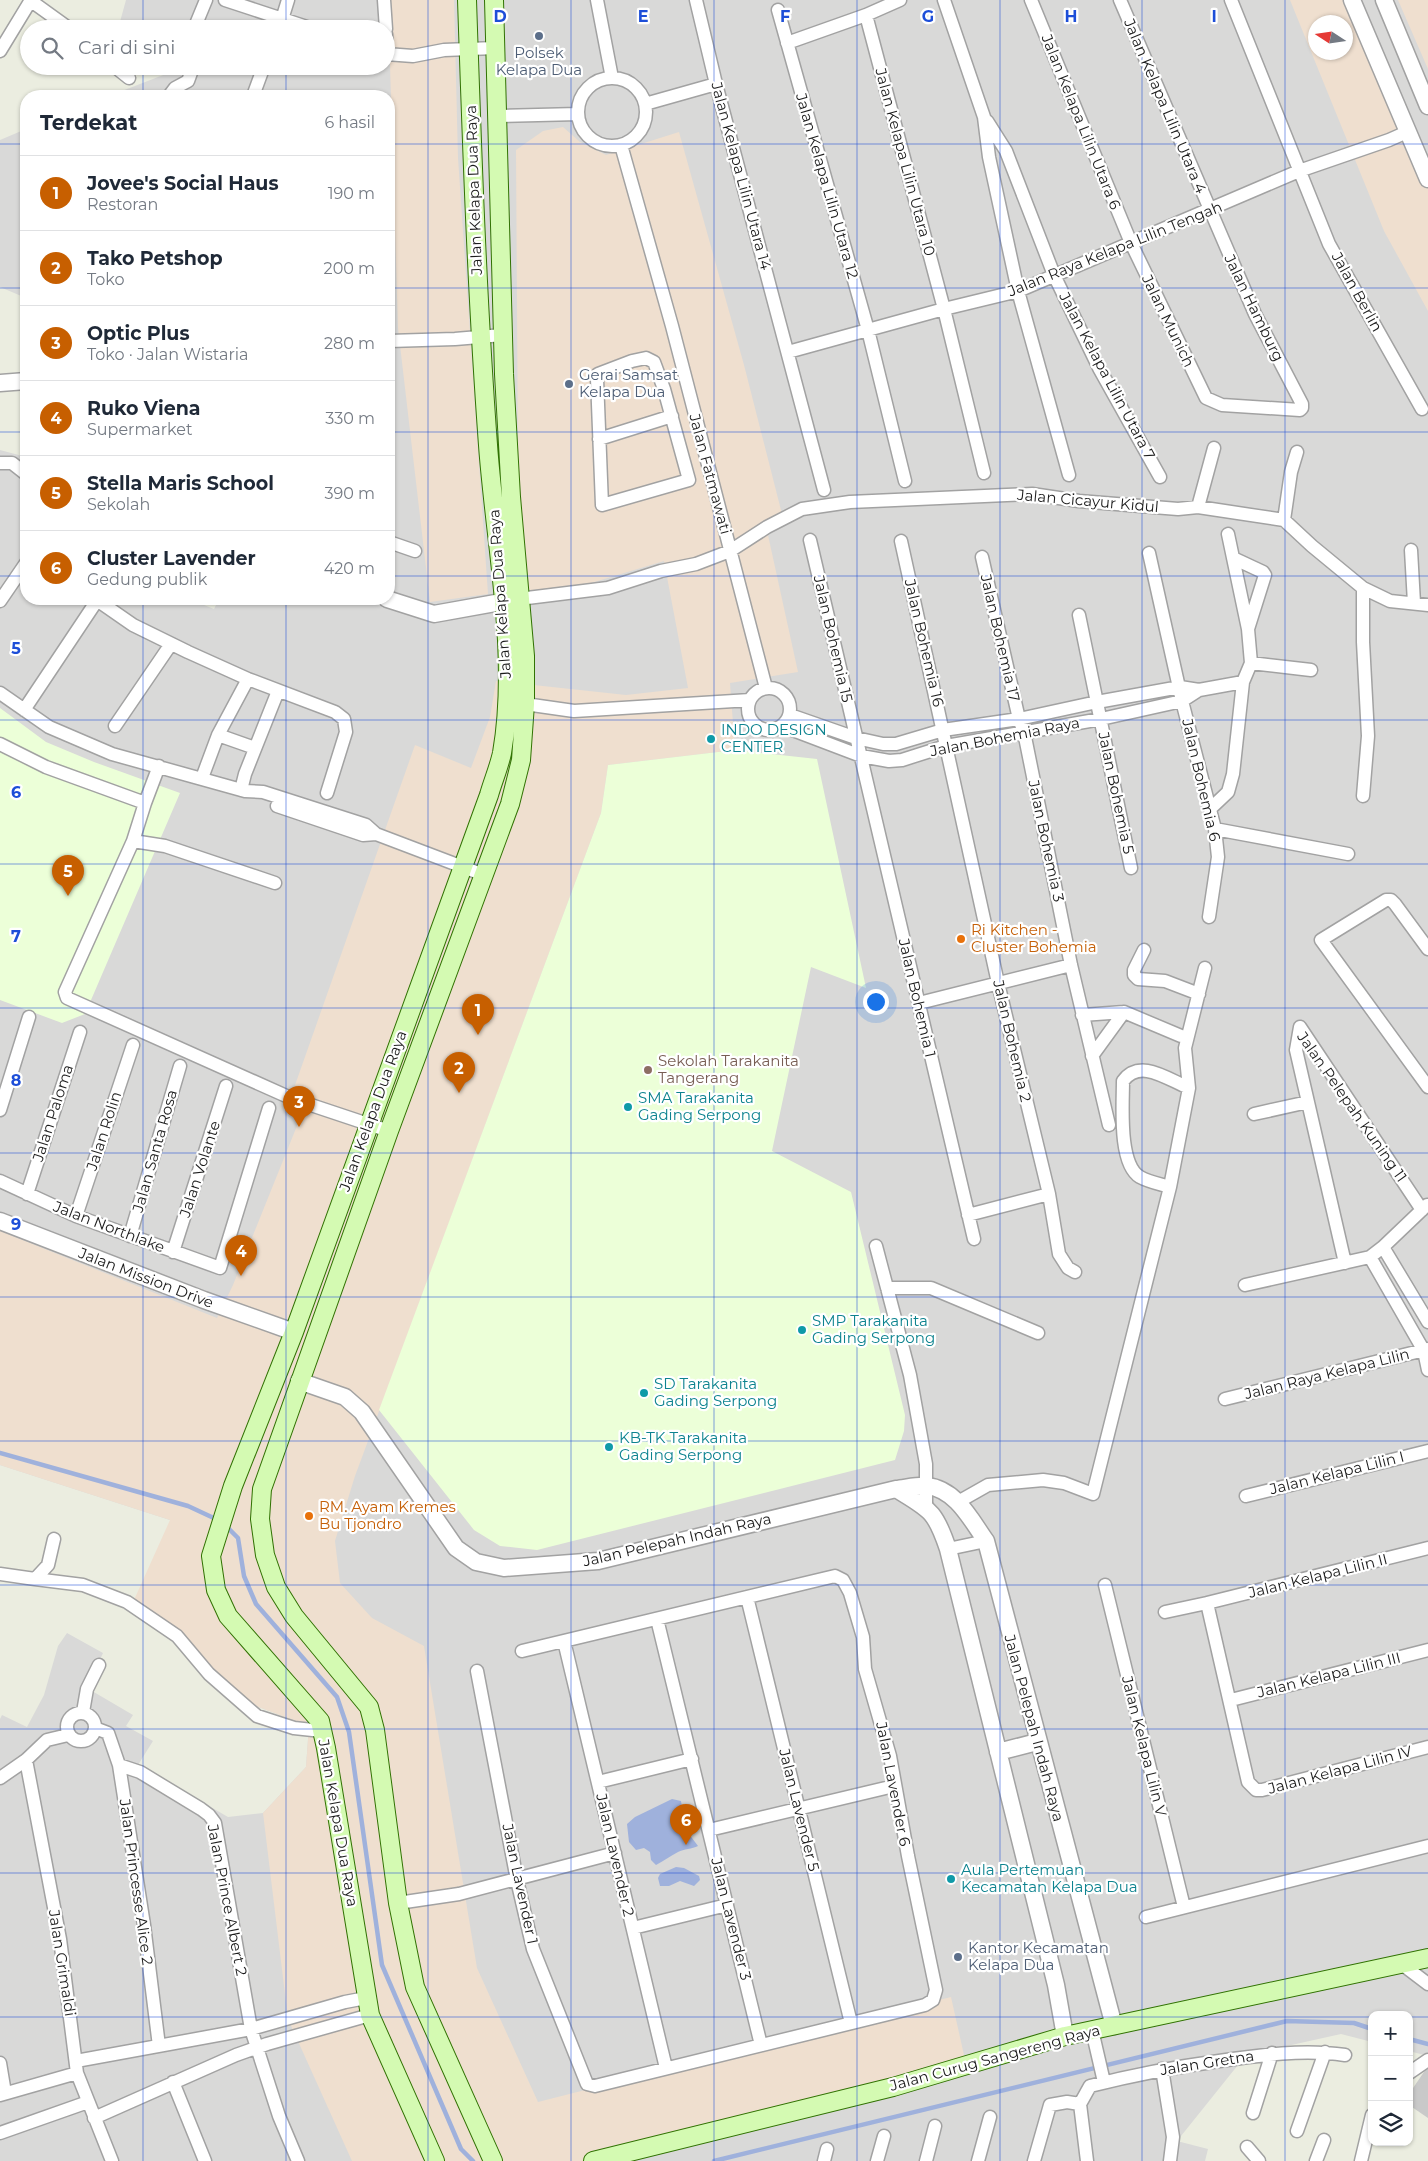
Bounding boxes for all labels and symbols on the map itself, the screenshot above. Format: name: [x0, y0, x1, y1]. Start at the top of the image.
text: D: [493, 7, 507, 26]
text: E: [638, 7, 648, 26]
text: F: [780, 7, 790, 26]
text: G: [922, 7, 934, 26]
text: H: [1065, 7, 1077, 26]
text: I: [1211, 7, 1217, 26]
street label: Jalan Kelapa Lilin Utara 4: [1120, 15, 1211, 196]
north arrow: [1308, 15, 1353, 60]
marker: Polsek Kelapa Dua: [533, 30, 545, 42]
street label: Jalan Kelapa Lilin Utara 6: [1037, 30, 1125, 212]
place label: Polsek Kelapa Dua: [496, 43, 582, 79]
street label: Jalan Kelapa Lilin Utara 10: [871, 65, 940, 258]
street label: Jalan Kelapa Lilin Utara 14: [707, 79, 776, 272]
street label: Jalan Kelapa Lilin Utara 12: [792, 90, 863, 281]
street label: Jalan Kelapa Dua Raya: [461, 105, 486, 276]
street label: Jalan Raya Kelapa Lilin Tengah: [1004, 197, 1225, 301]
street label: Jalan Berlin: [1327, 248, 1387, 335]
street label: Jalan Hamburg: [1220, 250, 1289, 364]
street label: Jalan Munich: [1137, 271, 1199, 370]
street label: Jalan Kelapa Lilin Utara 7: [1055, 288, 1160, 463]
place label: Gerai Samsat Kelapa Dua: [579, 365, 678, 401]
marker: Gerai Samsat Kelapa Dua: [563, 378, 575, 390]
street label: Jalan Fatmawati: [685, 411, 736, 536]
street label: Jalan Cicayur Kidul: [1015, 485, 1160, 516]
street label: Jalan Kelapa Dua Raya: [484, 509, 515, 680]
street label: Jalan Bohemia 17: [976, 571, 1024, 704]
street label: Jalan Bohemia 15: [809, 573, 857, 704]
street label: Jalan Bohemia 16: [900, 576, 948, 709]
text: 5: [11, 639, 21, 658]
street label: Jalan Bohemia Raya: [928, 713, 1081, 761]
street label: Jalan Bohemia 6: [1178, 716, 1225, 843]
place label: INDO DESIGN CENTER: [721, 720, 827, 756]
street label: Jalan Bohemia 5: [1094, 729, 1139, 856]
marker: INDO DESIGN CENTER: [705, 733, 717, 745]
street label: Jalan Bohemia 3: [1024, 777, 1069, 904]
text: 6: [11, 783, 21, 802]
pin: 5: [52, 855, 84, 896]
place label: Ri Kitchen - Cluster Bohemia: [971, 920, 1097, 956]
text: 7: [11, 927, 21, 946]
marker: Ri Kitchen - Cluster Bohemia: [955, 933, 967, 945]
street label: Jalan Bohemia 1: [894, 936, 940, 1059]
street label: Jalan Bohemia 2: [989, 977, 1036, 1104]
your location: [863, 989, 889, 1015]
pin: 1: [462, 994, 494, 1035]
street label: Jalan Pelepah Kuning 11: [1293, 1027, 1411, 1185]
street label: Jalan Kelapa Dua Raya: [334, 1028, 410, 1195]
place label: Sekolah Tarakanita Tangerang: [658, 1051, 799, 1087]
pin: 2: [443, 1052, 475, 1093]
street label: Jalan Paloma: [28, 1062, 77, 1165]
marker: Sekolah Tarakanita Tangerang: [642, 1064, 654, 1076]
text: 8: [11, 1071, 21, 1090]
pin: 3: [283, 1086, 315, 1127]
street label: Jalan Santa Rosa: [128, 1087, 181, 1215]
place label: SMA Tarakanita Gading Serpong: [638, 1088, 761, 1124]
street label: Jalan Rolin: [82, 1089, 125, 1174]
marker: SMA Tarakanita Gading Serpong: [622, 1101, 634, 1113]
street label: Jalan Volante: [175, 1118, 224, 1220]
street label: Jalan Northlake: [50, 1196, 168, 1257]
text: 9: [11, 1215, 21, 1234]
pin: 4: [225, 1235, 257, 1276]
street label: Jalan Mission Drive: [75, 1243, 216, 1312]
place label: SMP Tarakanita Gading Serpong: [812, 1311, 935, 1347]
marker: SMP Tarakanita Gading Serpong: [796, 1324, 808, 1336]
street label: Jalan Raya Kelapa Lilin: [1241, 1344, 1411, 1403]
place label: SD Tarakanita Gading Serpong: [654, 1374, 777, 1410]
marker: SD Tarakanita Gading Serpong: [638, 1387, 650, 1399]
place label: KB-TK Tarakanita Gading Serpong: [619, 1428, 747, 1464]
marker: KB-TK Tarakanita Gading Serpong: [603, 1441, 615, 1453]
street label: Jalan Kelapa Lilin I: [1267, 1447, 1406, 1499]
place label: RM. Ayam Kremes Bu Tjondro: [319, 1497, 456, 1533]
street label: Jalan Pelepah Indah Raya: [580, 1509, 773, 1571]
marker: RM. Ayam Kremes Bu Tjondro: [303, 1510, 315, 1522]
street label: Jalan Kelapa Lilin II: [1245, 1549, 1389, 1602]
street label: Jalan Pelepah Indah Raya: [1000, 1631, 1069, 1823]
street label: Jalan Kelapa Lilin III: [1254, 1648, 1403, 1702]
street label: Jalan Kelapa Lilin V: [1118, 1673, 1171, 1819]
street label: Jalan Lavender 6: [872, 1719, 915, 1848]
street label: Jalan Kelapa Dua Raya: [314, 1737, 363, 1908]
street label: Jalan Kelapa Lilin IV: [1265, 1741, 1414, 1798]
street label: Jalan Lavender 5: [775, 1746, 824, 1873]
street label: Jalan Lavender 2: [592, 1791, 639, 1918]
street label: Jalan Princesse Alice 2: [115, 1797, 158, 1966]
pin: 6: [670, 1804, 702, 1845]
street label: Jalan Lavender 1: [498, 1821, 543, 1946]
street label: Jalan Prince Albert 2: [203, 1822, 252, 1977]
street label: Jalan Lavender 3: [707, 1855, 756, 1982]
place label: Aula Pertemuan Kecamatan Kelapa Dua: [961, 1860, 1138, 1896]
marker: Aula Pertemuan Kecamatan Kelapa Dua: [945, 1873, 957, 1885]
street label: Jalan Grimaldi: [45, 1907, 80, 2018]
place label: Kantor Kecamatan Kelapa Dua: [968, 1938, 1109, 1974]
marker: Kantor Kecamatan Kelapa Dua: [952, 1951, 964, 1963]
street label: Jalan Curug Sangereng Raya: [887, 2020, 1102, 2095]
street label: Jalan Gretna: [1158, 2046, 1255, 2079]

